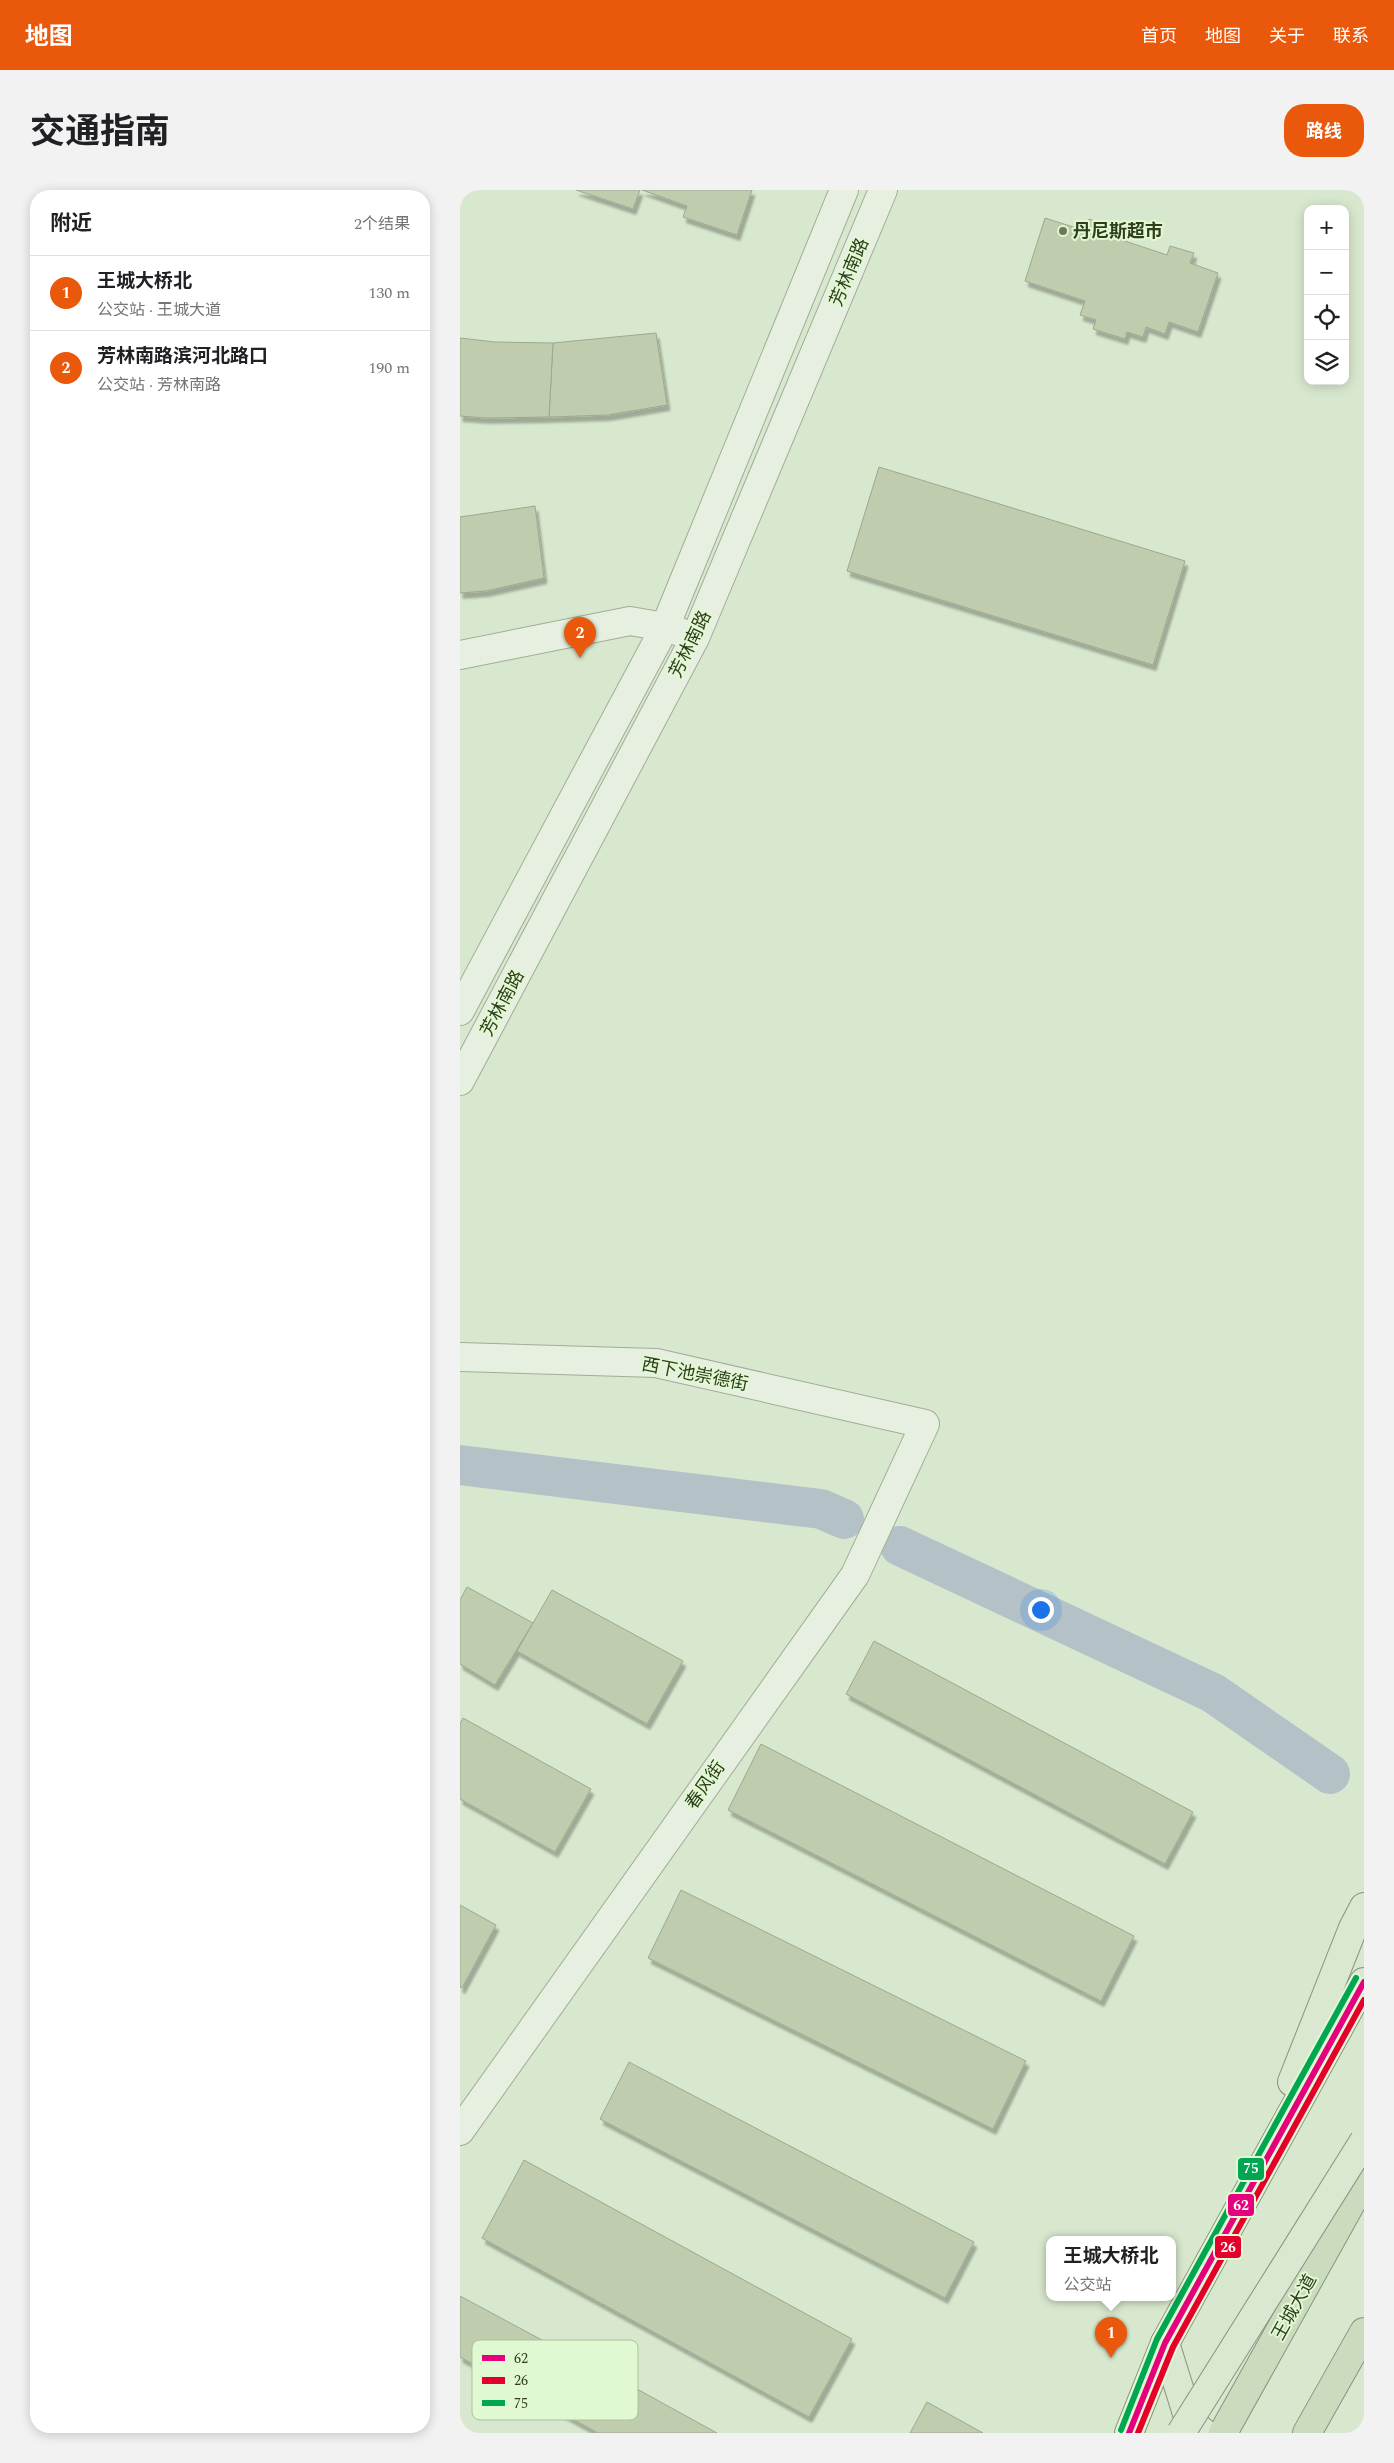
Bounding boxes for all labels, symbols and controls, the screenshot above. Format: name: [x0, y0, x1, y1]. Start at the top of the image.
text: 地图: [25, 19, 73, 55]
text: 首页: [1141, 23, 1177, 50]
text: 地图: [1205, 23, 1241, 50]
text: 关于: [1269, 23, 1305, 50]
text: 联系: [1333, 23, 1369, 50]
button: 路线: [1284, 104, 1364, 157]
text: 交通指南: [30, 106, 170, 159]
map controls: [1304, 205, 1349, 385]
button: +: [1304, 205, 1349, 250]
text: 附近: [50, 208, 92, 240]
text: 2个结果: [354, 212, 410, 236]
place label: 丹尼斯超市: [1073, 218, 1163, 245]
marker: 丹尼斯超市: [1057, 225, 1069, 237]
street label: 芳林南路: [823, 234, 876, 311]
button: −: [1304, 250, 1349, 295]
text: 王城大桥北: [97, 267, 192, 296]
text: 1: [62, 281, 70, 305]
text: 130 m: [368, 281, 410, 305]
button: locate: [1304, 295, 1349, 340]
text: 公交站 · 王城大道: [97, 298, 221, 322]
button: layers: [1304, 340, 1349, 385]
text: 芳林南路滨河北路口: [97, 342, 268, 371]
text: 2: [62, 356, 70, 380]
text: 190 m: [368, 356, 410, 380]
text: 公交站 · 芳林南路: [97, 373, 221, 397]
street label: 芳林南路: [663, 606, 718, 682]
pin: 2: [564, 617, 596, 658]
street label: 芳林南路: [474, 965, 531, 1041]
street label: 西下池崇德街: [639, 1351, 750, 1398]
your location: [1028, 1597, 1054, 1623]
street label: 春风街: [679, 1755, 732, 1815]
line badge: 75: [1237, 2157, 1265, 2181]
text: 75: [1243, 2158, 1259, 2179]
line badge: 62: [1227, 2193, 1255, 2217]
text: 62: [1233, 2195, 1249, 2216]
line badge: 26: [1214, 2235, 1242, 2259]
popup: [1046, 2236, 1176, 2301]
text: 26: [1220, 2237, 1236, 2258]
text: 王城大桥北: [1063, 2242, 1159, 2271]
street label: 王城大道: [1265, 2269, 1324, 2345]
text: 公交站: [1063, 2273, 1112, 2297]
pin: 1: [1095, 2317, 1127, 2358]
legend: [472, 2340, 638, 2420]
text: 62: [514, 2348, 528, 2369]
text: 26: [514, 2370, 528, 2391]
text: 75: [514, 2393, 528, 2414]

